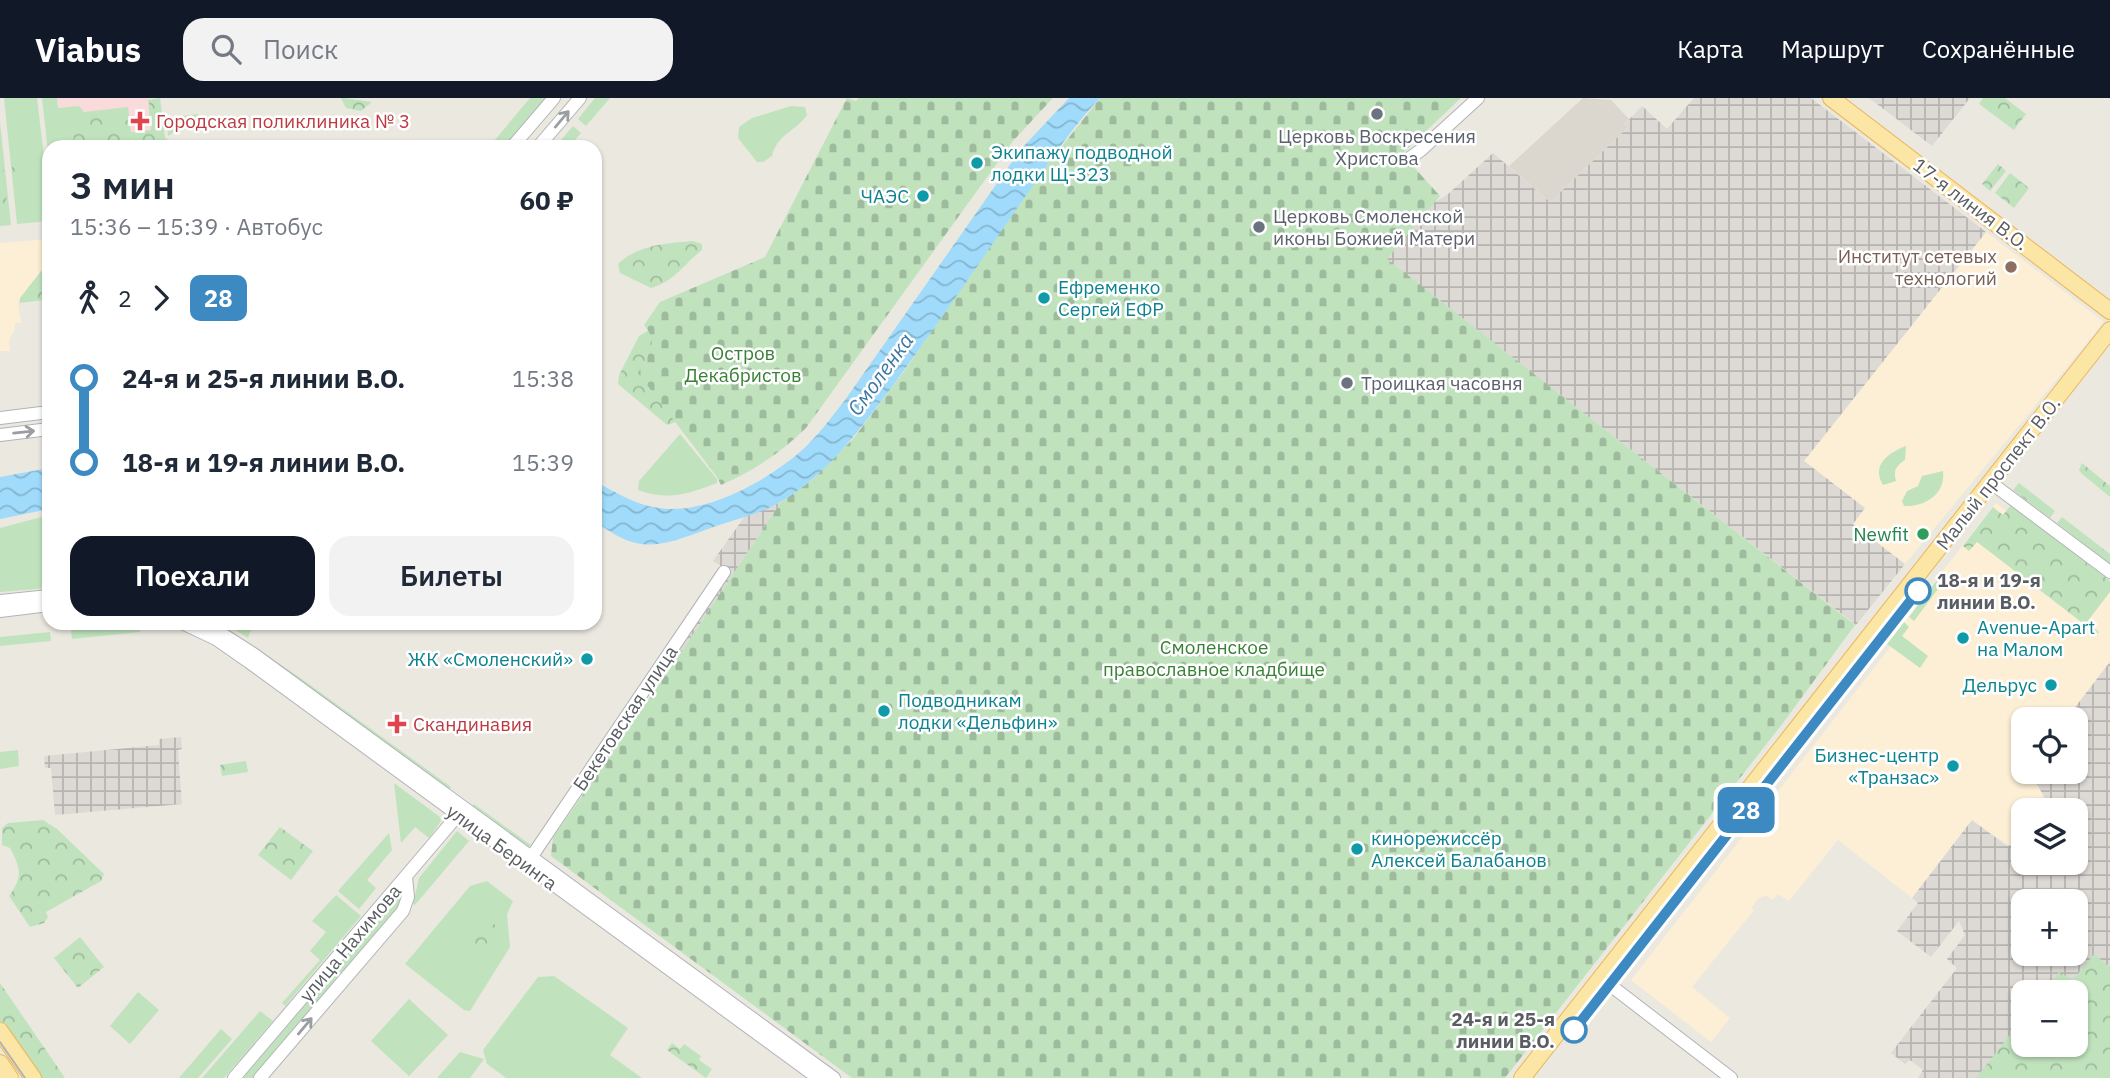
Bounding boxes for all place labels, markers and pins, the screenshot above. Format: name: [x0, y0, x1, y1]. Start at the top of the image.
marker: Церковь Воскресения Христова: [1369, 106, 1385, 122]
place label: Городская поликлиника № 3: [156, 109, 410, 133]
marker: Городская поликлиника № 3: [130, 111, 150, 131]
place label: Церковь Воскресения Христова: [1278, 124, 1476, 170]
place label: Экипажу подводной лодки Щ-323: [991, 140, 1173, 186]
marker: Экипажу подводной лодки Щ-323: [969, 155, 985, 171]
place label: ЧАЭС: [861, 184, 909, 208]
marker: ЧАЭС: [915, 188, 931, 204]
place label: Церковь Смоленской иконы Божией Матери: [1273, 204, 1475, 250]
marker: Церковь Смоленской иконы Божией Матери: [1251, 219, 1267, 235]
place label: Институт сетевых технологий: [1838, 244, 1997, 290]
marker: Институт сетевых технологий: [2003, 259, 2019, 275]
place label: Ефременко Сергей ЕФР: [1058, 275, 1164, 321]
marker: Ефременко Сергей ЕФР: [1036, 290, 1052, 306]
place label: Троицкая часовня: [1361, 371, 1523, 395]
marker: Троицкая часовня: [1339, 375, 1355, 391]
place label: Newfit: [1853, 522, 1909, 546]
marker: Newfit: [1915, 526, 1931, 542]
place label: 18-я и 19-я линии В.О.: [1937, 568, 2041, 614]
marker: 18-я и 19-я линии В.О.: [1905, 578, 1931, 604]
place label: Аvenue-Apart на Малом: [1977, 615, 2095, 661]
marker: Аvenue-Apart на Малом: [1955, 630, 1971, 646]
place label: ЖК «Смоленский»: [408, 647, 573, 671]
marker: ЖК «Смоленский»: [579, 651, 595, 667]
place label: Дельрус: [1963, 673, 2037, 697]
marker: Дельрус: [2043, 677, 2059, 693]
place label: Подводникам лодки «Дельфин»: [898, 688, 1058, 734]
marker: Подводникам лодки «Дельфин»: [876, 703, 892, 719]
place label: Скандинавия: [413, 712, 532, 736]
marker: Скандинавия: [387, 714, 407, 734]
place label: Бизнес-центр «Транзас»: [1814, 743, 1939, 789]
marker: Бизнес-центр «Транзас»: [1945, 758, 1961, 774]
place label: кинорежиссёр Алексей Балабанов: [1371, 826, 1547, 872]
marker: кинорежиссёр Алексей Балабанов: [1349, 841, 1365, 857]
place label: 24-я и 25-я линии В.О.: [1451, 1007, 1555, 1053]
marker: 24-я и 25-я линии В.О.: [1561, 1017, 1587, 1043]

